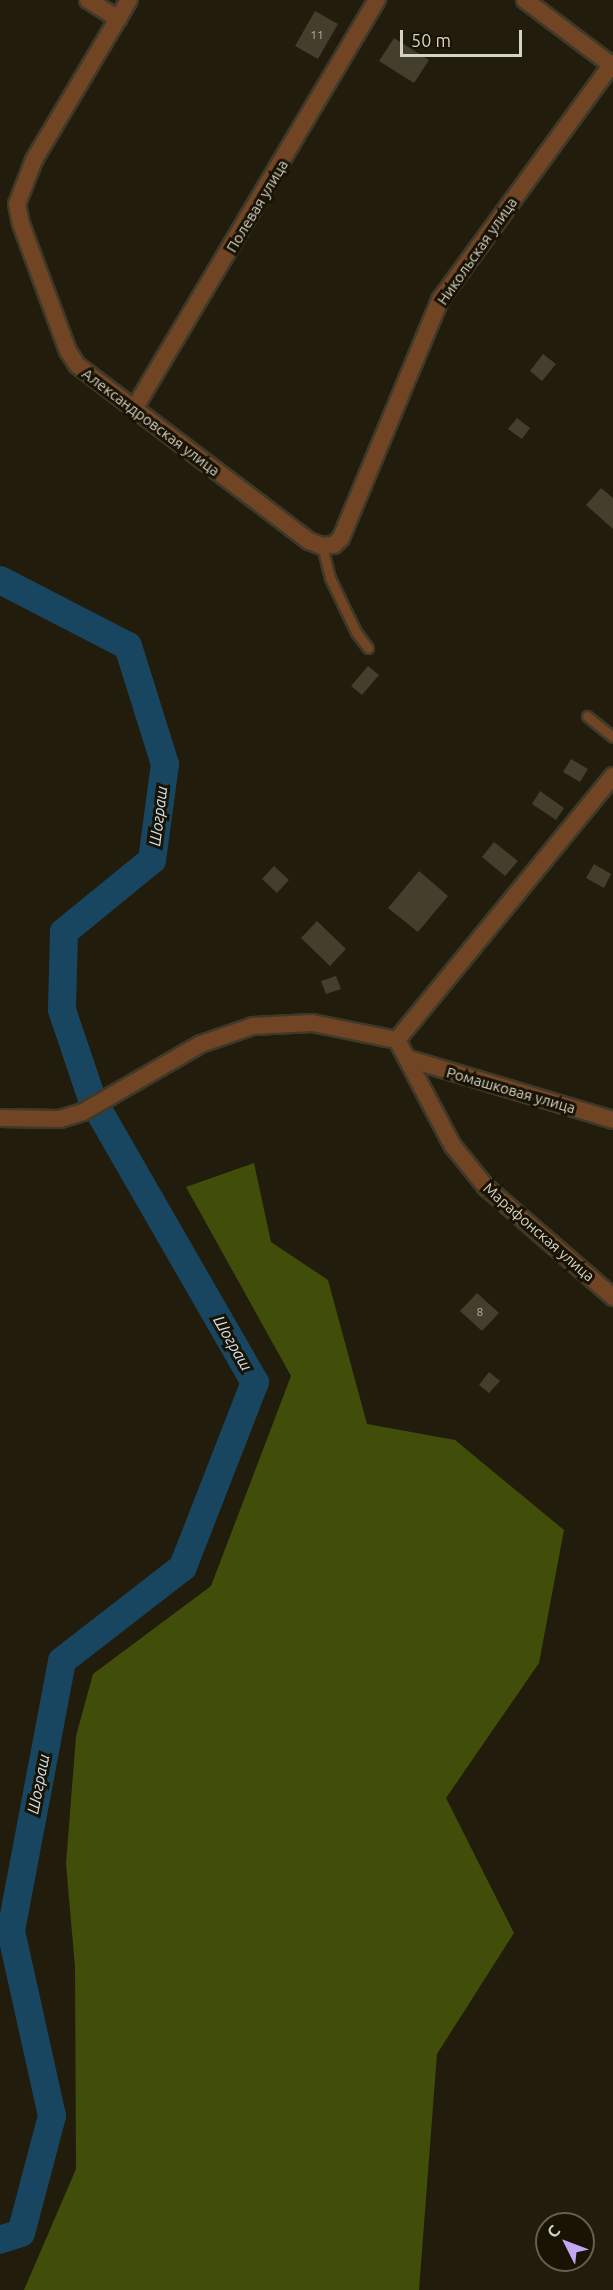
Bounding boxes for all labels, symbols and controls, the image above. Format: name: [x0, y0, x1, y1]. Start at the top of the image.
scale bar: [403, 18, 524, 56]
house number: 11: [310, 28, 324, 42]
text: 50 m: [411, 30, 451, 50]
street label: Полевая улица: [222, 156, 292, 256]
street label: Никольская улица: [433, 194, 521, 308]
street label: Александровская улица: [79, 364, 223, 480]
water label: Шограш: [145, 785, 171, 847]
street label: Ромашковая улица: [445, 1063, 577, 1117]
street label: Марафонская улица: [480, 1179, 598, 1285]
house number: 8: [477, 1305, 483, 1319]
water label: Шограш: [210, 1312, 256, 1374]
water label: Шограш: [23, 1752, 53, 1816]
north arrow: [535, 2212, 595, 2272]
text: С: [543, 2221, 563, 2241]

